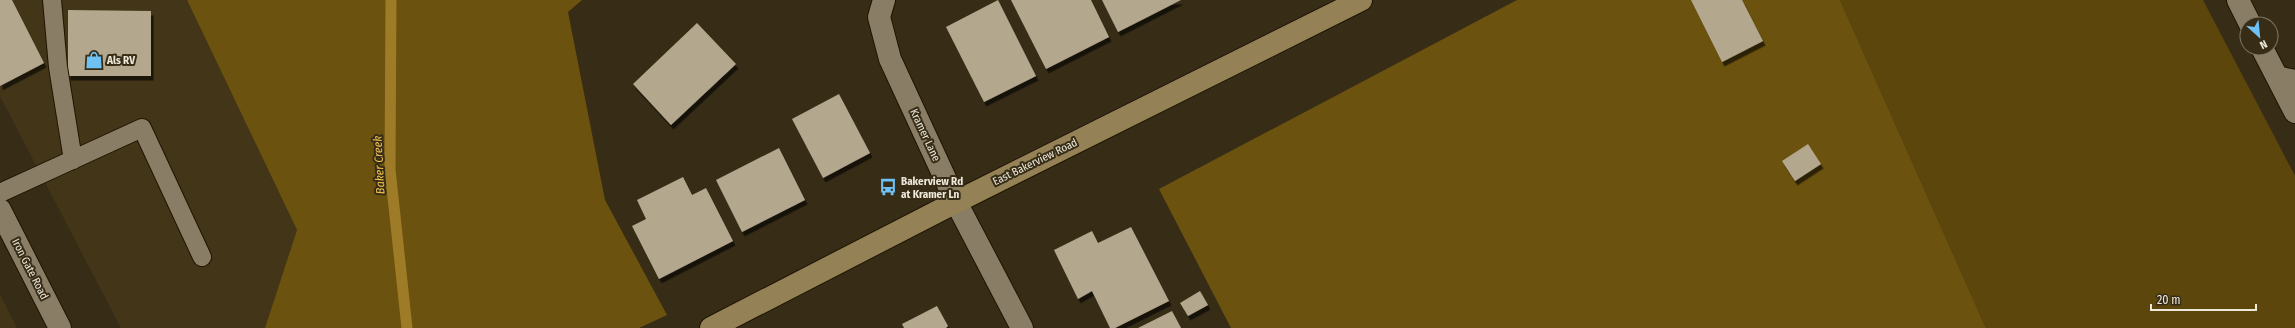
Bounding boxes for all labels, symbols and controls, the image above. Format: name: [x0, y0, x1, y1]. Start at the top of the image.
north arrow: [2239, 16, 2279, 56]
text: N: [2257, 37, 2269, 52]
shop icon: Als RV: [84, 50, 104, 70]
place label: Als RV: [106, 54, 135, 67]
street label: Kramer Lane: [907, 107, 943, 163]
water label: Baker Creek: [370, 135, 388, 194]
street label: East Bakerview Road: [991, 136, 1079, 188]
place label: Bakerview Rd at Kramer Ln: [901, 175, 963, 201]
bus stop icon: Bakerview Rd at Kramer Ln: [878, 177, 898, 197]
street label: Iron Gate Road: [9, 236, 51, 302]
scale bar: [2151, 286, 2256, 312]
text: 20 m: [2157, 293, 2181, 307]

